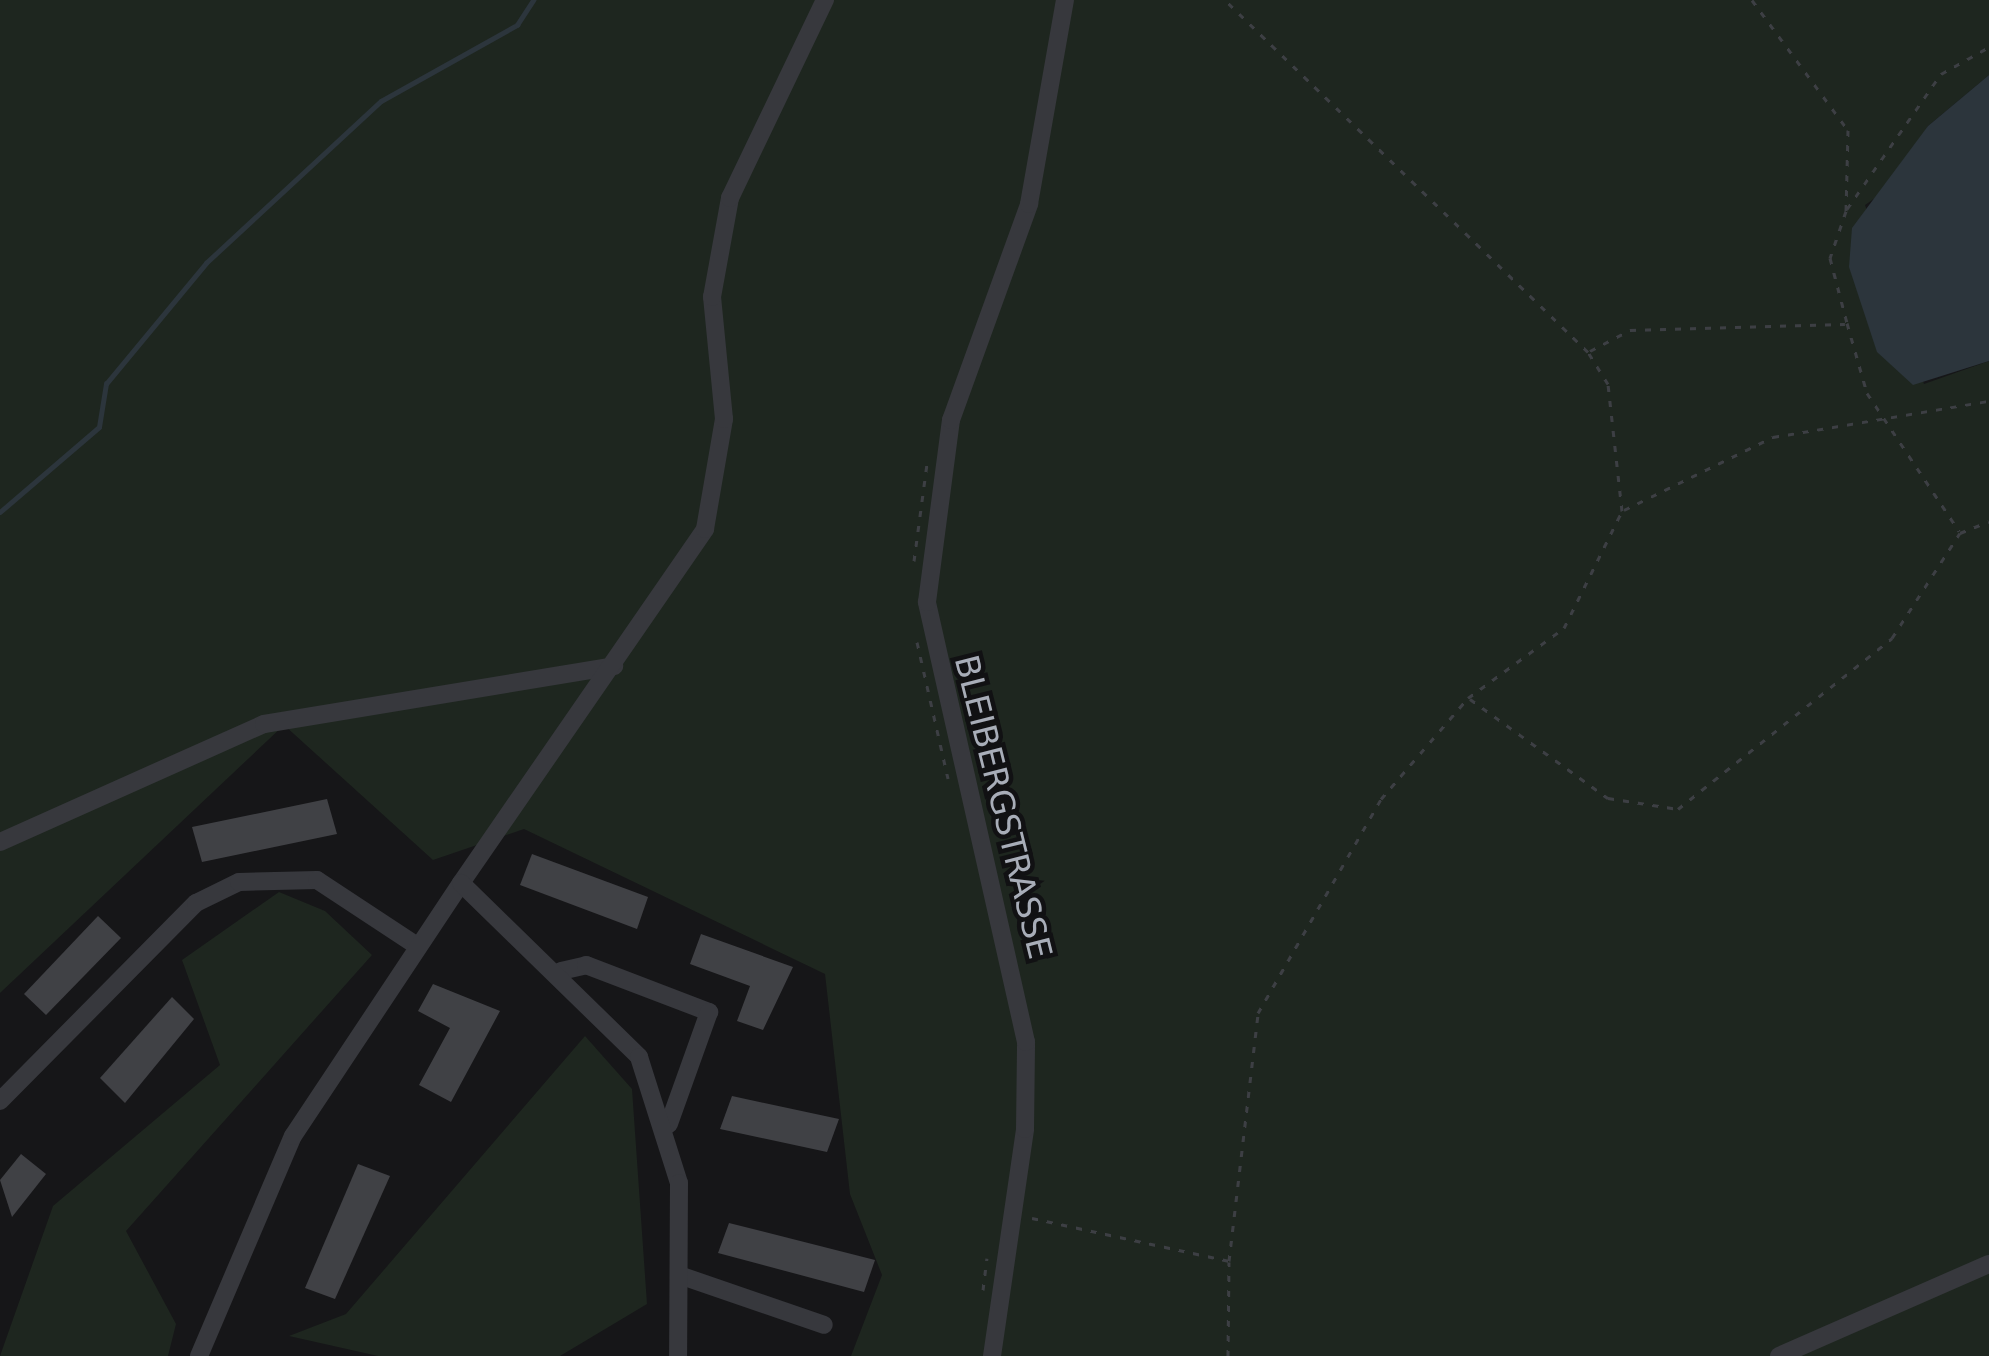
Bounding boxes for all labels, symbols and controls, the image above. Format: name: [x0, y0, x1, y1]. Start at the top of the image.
street label: BLEIBERGSTRASSE: [946, 651, 1060, 963]

